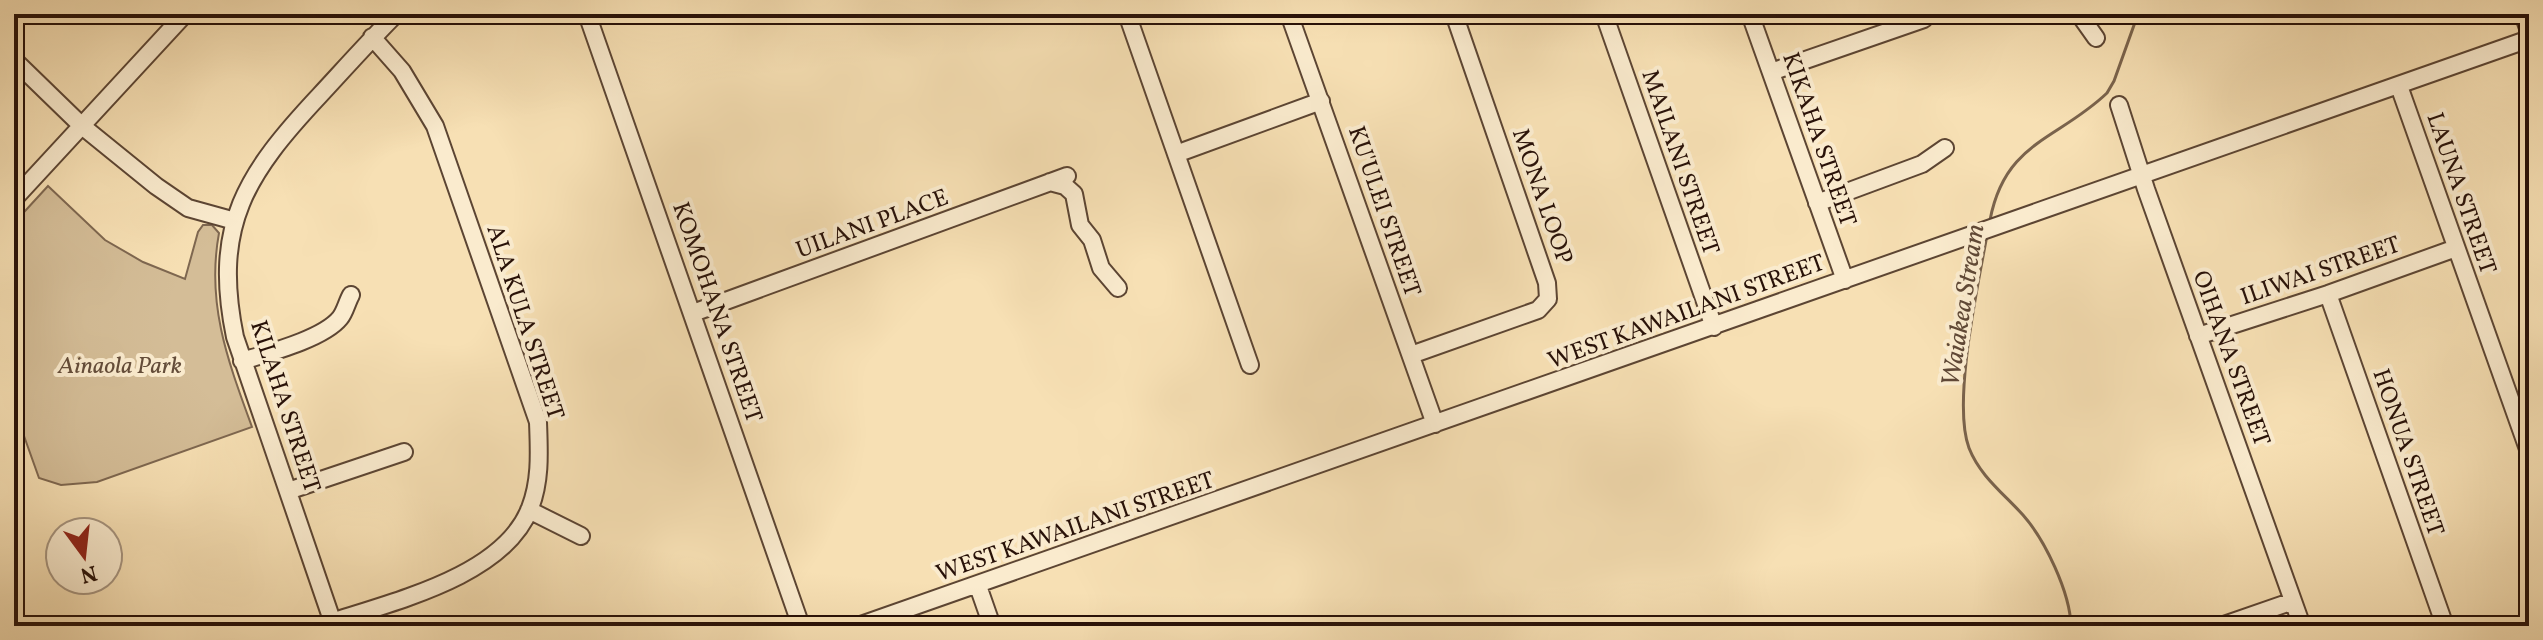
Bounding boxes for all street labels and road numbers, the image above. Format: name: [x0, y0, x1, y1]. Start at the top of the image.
street label: KIKAHA STREET: [1772, 48, 1864, 231]
street label: MAILANI STREET: [1632, 66, 1727, 260]
street label: LAUNA STREET: [2417, 108, 2504, 279]
street label: KU'ULEI STREET: [1338, 122, 1428, 302]
street label: MONA LOOP: [1502, 124, 1580, 269]
street label: UILANI PLACE: [792, 182, 954, 268]
street label: KOMOHANA STREET: [662, 198, 770, 428]
street label: ALA KULA STREET: [476, 221, 572, 425]
street label: ILIWAI STREET: [2236, 229, 2405, 315]
street label: WEST KAWAILANI STREET: [1543, 247, 1830, 379]
street label: OIHANA STREET: [2183, 266, 2278, 451]
street label: KILAHA STREET: [240, 316, 328, 497]
street label: HONUA STREET: [2363, 364, 2452, 541]
street label: WEST KAWAILANI STREET: [932, 464, 1219, 592]

